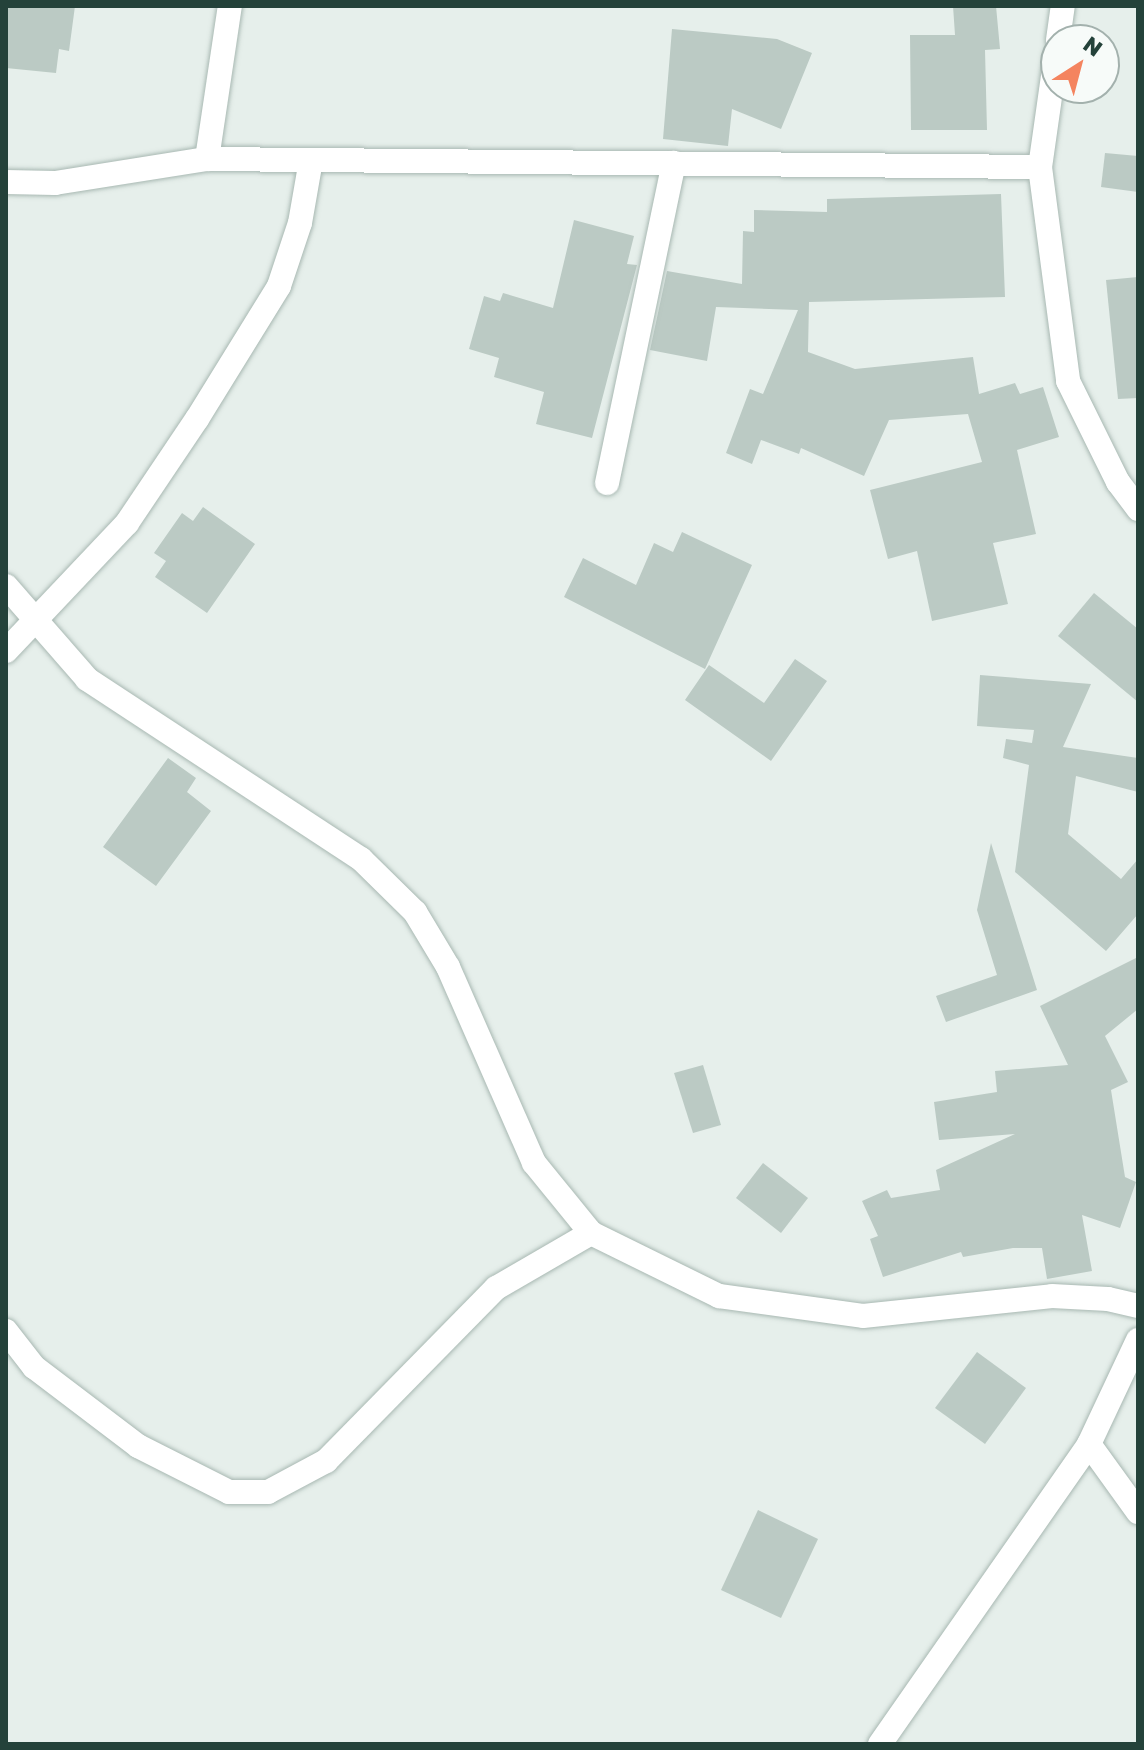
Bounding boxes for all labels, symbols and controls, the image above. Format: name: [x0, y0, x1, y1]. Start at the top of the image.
north arrow: [1040, 24, 1120, 104]
text: N: [1079, 30, 1108, 62]

